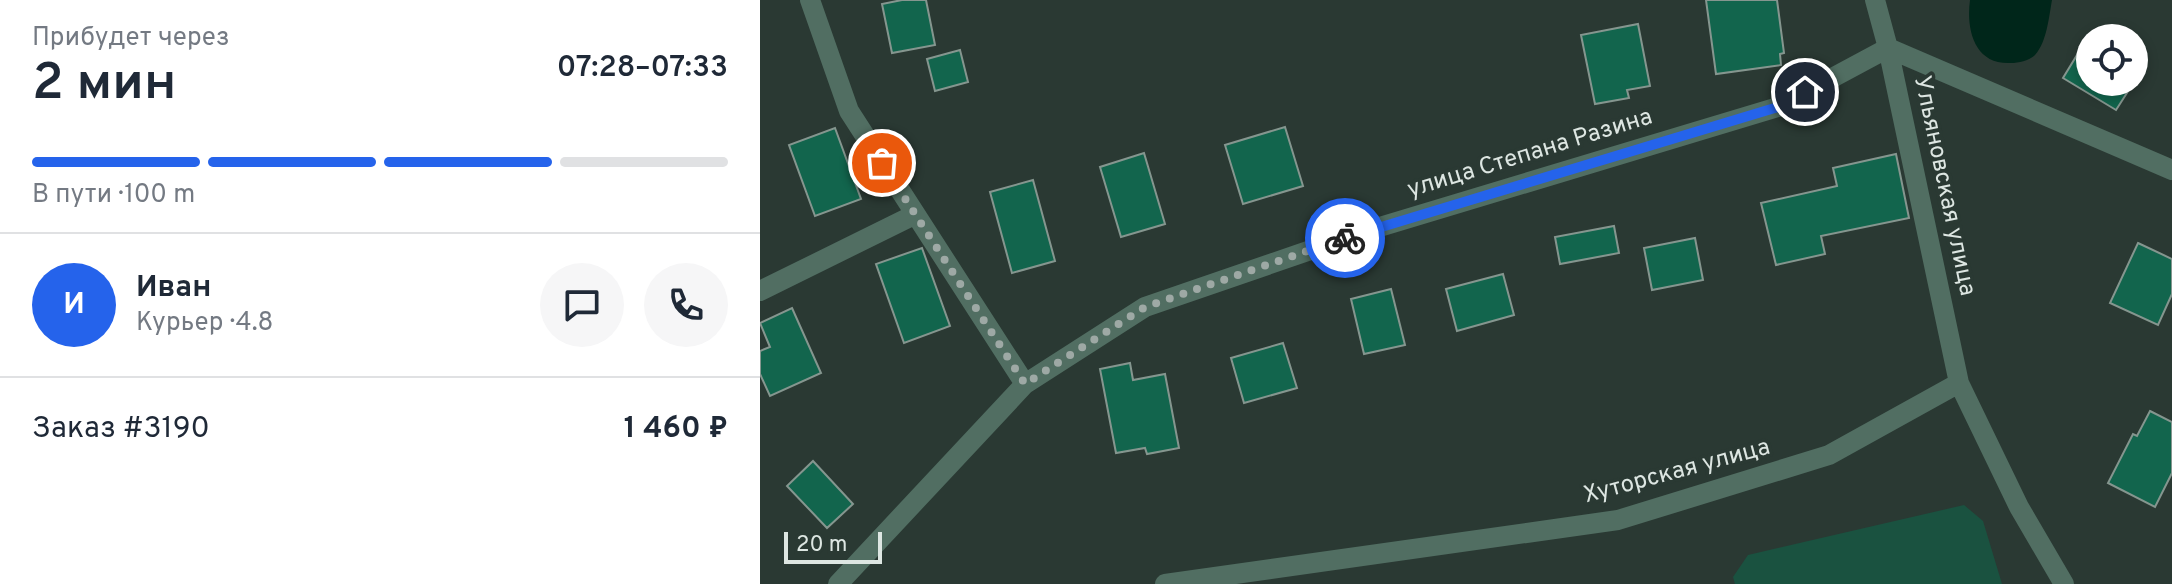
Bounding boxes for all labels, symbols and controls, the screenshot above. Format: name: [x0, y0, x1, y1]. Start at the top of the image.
text: Прибудет через: [32, 22, 230, 55]
map controls: [2076, 24, 2148, 96]
button: locate: [2076, 24, 2148, 96]
text: 07:28–07:33: [557, 50, 728, 87]
text: 2 мин: [32, 52, 176, 118]
pin: [1771, 58, 1839, 126]
icon: home: [1783, 70, 1827, 114]
street label: Ульяновская улица: [1906, 73, 1982, 299]
street label: улица Степана Разина: [1404, 102, 1656, 206]
pin: [848, 129, 916, 197]
icon: bag: [860, 141, 904, 185]
text: В пути · 100 m: [32, 179, 195, 212]
courier: [1305, 198, 1385, 278]
icon: bike: [1323, 216, 1367, 260]
button: chat: [540, 263, 624, 347]
button: phone: [644, 263, 728, 347]
text: Иван: [136, 270, 211, 307]
text: И: [63, 287, 85, 324]
text: Курьер · 4.8: [136, 307, 273, 340]
text: Заказ #3190: [32, 411, 210, 448]
text: 1 460 ₽: [624, 411, 728, 448]
street label: Хуторская улица: [1581, 433, 1773, 511]
scale bar: [784, 528, 882, 564]
text: 20 m: [796, 532, 847, 559]

